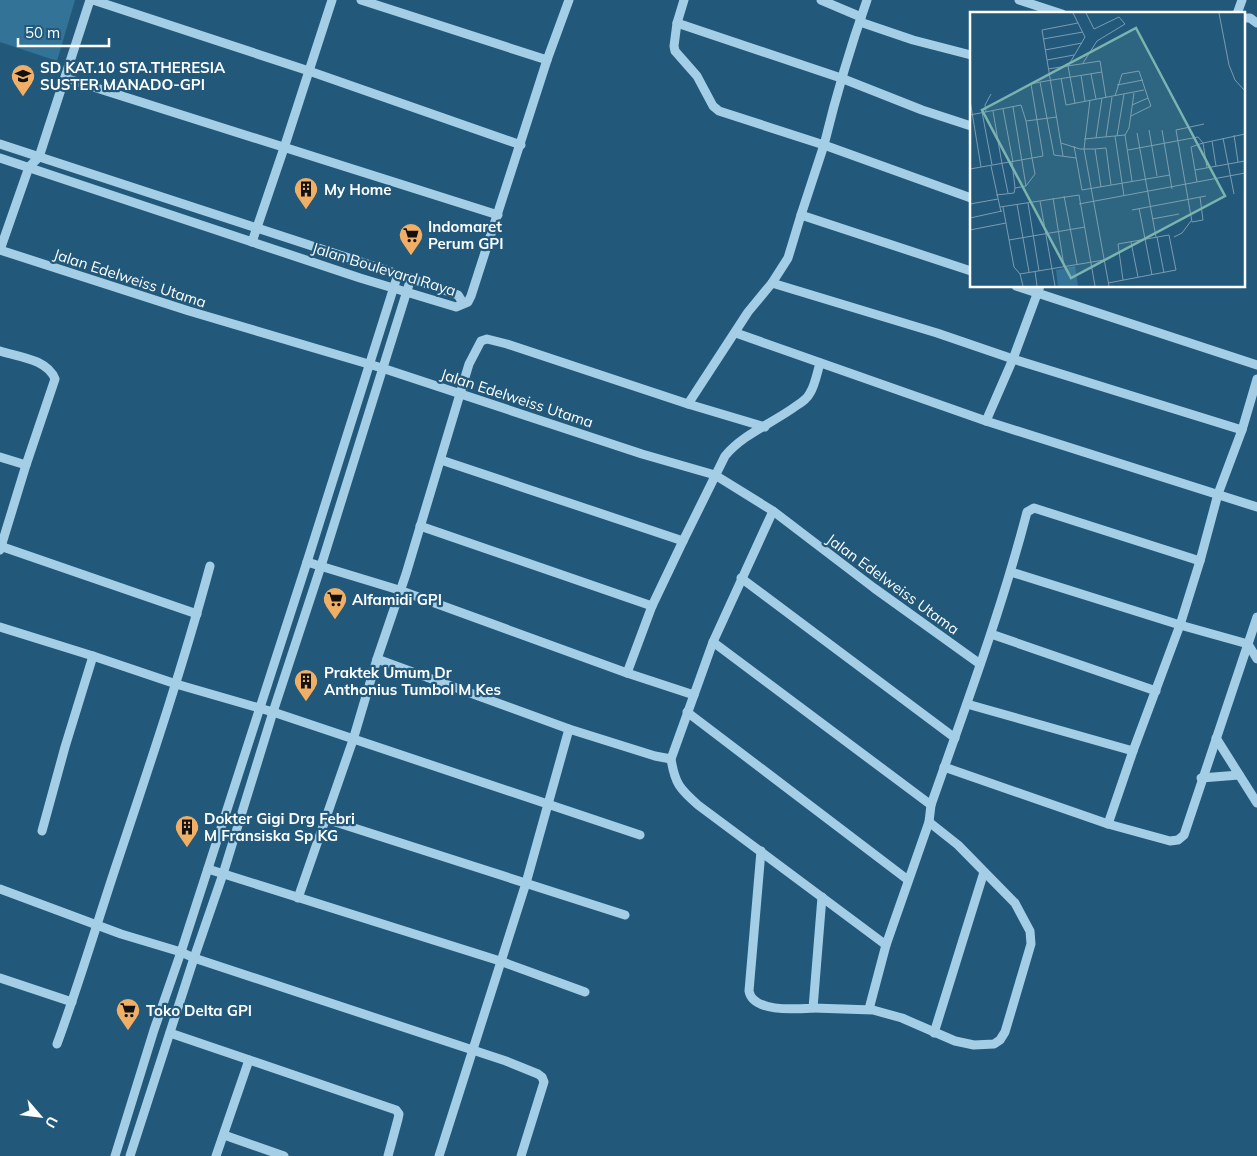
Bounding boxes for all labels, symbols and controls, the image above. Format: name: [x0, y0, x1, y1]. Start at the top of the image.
inset map: [970, 12, 1244, 288]
scale bar: [18, 15, 109, 47]
text: 50 m: [25, 23, 60, 42]
place label: SD KAT.10 STA.THERESIA SUSTER MANADO-GPI: [40, 58, 226, 94]
school or university icon: SD KAT.10 STA.THERESIA SUSTER MANADO-GPI: [10, 63, 36, 97]
building icon: My Home: [293, 176, 319, 210]
place label: My Home: [324, 180, 392, 199]
place label: Indomaret Perum GPI: [428, 217, 504, 253]
supermarket icon: Indomaret Perum GPI: [398, 222, 424, 256]
street label: Jalan Boulevard Raya: [310, 238, 458, 300]
street label: Jalan Edelweiss Utama: [51, 244, 209, 312]
street label: Jalan Edelweiss Utama: [438, 364, 596, 432]
street label: Jalan Edelweiss Utama: [823, 529, 963, 639]
supermarket icon: Alfamidi GPI: [322, 586, 348, 620]
place label: Alfamidi GPI: [352, 590, 442, 609]
place label: Praktek Umum Dr Anthonius Tumbol M Kes: [324, 663, 501, 699]
building icon: Praktek Umum Dr Anthonius Tumbol M Kes: [293, 668, 319, 702]
place label: Dokter Gigi Drg Febri M Fransiska Sp KG: [204, 809, 355, 845]
building icon: Dokter Gigi Drg Febri M Fransiska Sp KG: [174, 814, 200, 848]
supermarket icon: Toko Delta GPI: [115, 997, 141, 1031]
place label: Toko Delta GPI: [146, 1001, 252, 1020]
north arrow: [15, 1091, 65, 1141]
text: U: [41, 1113, 62, 1131]

